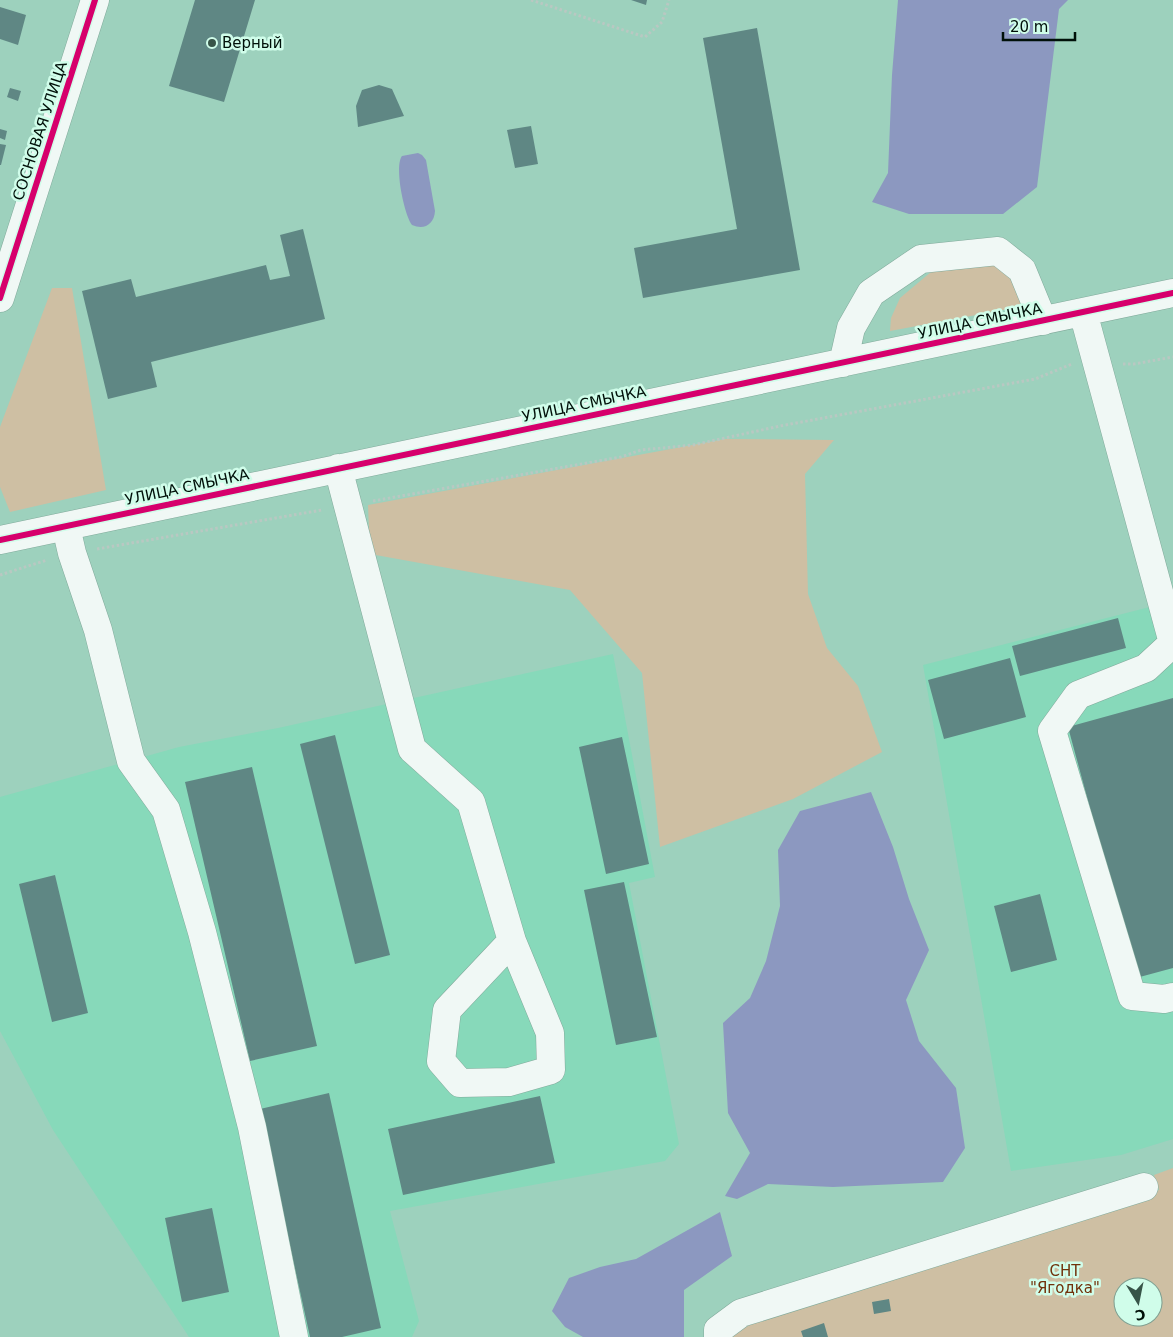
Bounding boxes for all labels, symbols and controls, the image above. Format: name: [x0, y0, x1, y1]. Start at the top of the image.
scale bar: [1003, 10, 1076, 42]
text: 20 m: [1010, 18, 1048, 36]
place label: Верный: [222, 34, 282, 52]
marker: Верный: [206, 37, 218, 49]
street label: СОСНОВАЯ УЛИЦА: [9, 59, 71, 203]
street label: УЛИЦА СМЫЧКА: [916, 299, 1044, 343]
street label: УЛИЦА СМЫЧКА: [520, 382, 648, 426]
street label: УЛИЦА СМЫЧКА: [123, 465, 251, 509]
park label: СНТ "Ягодка": [1030, 1262, 1100, 1297]
north arrow: [1113, 1277, 1163, 1327]
text: С: [1134, 1306, 1147, 1324]

